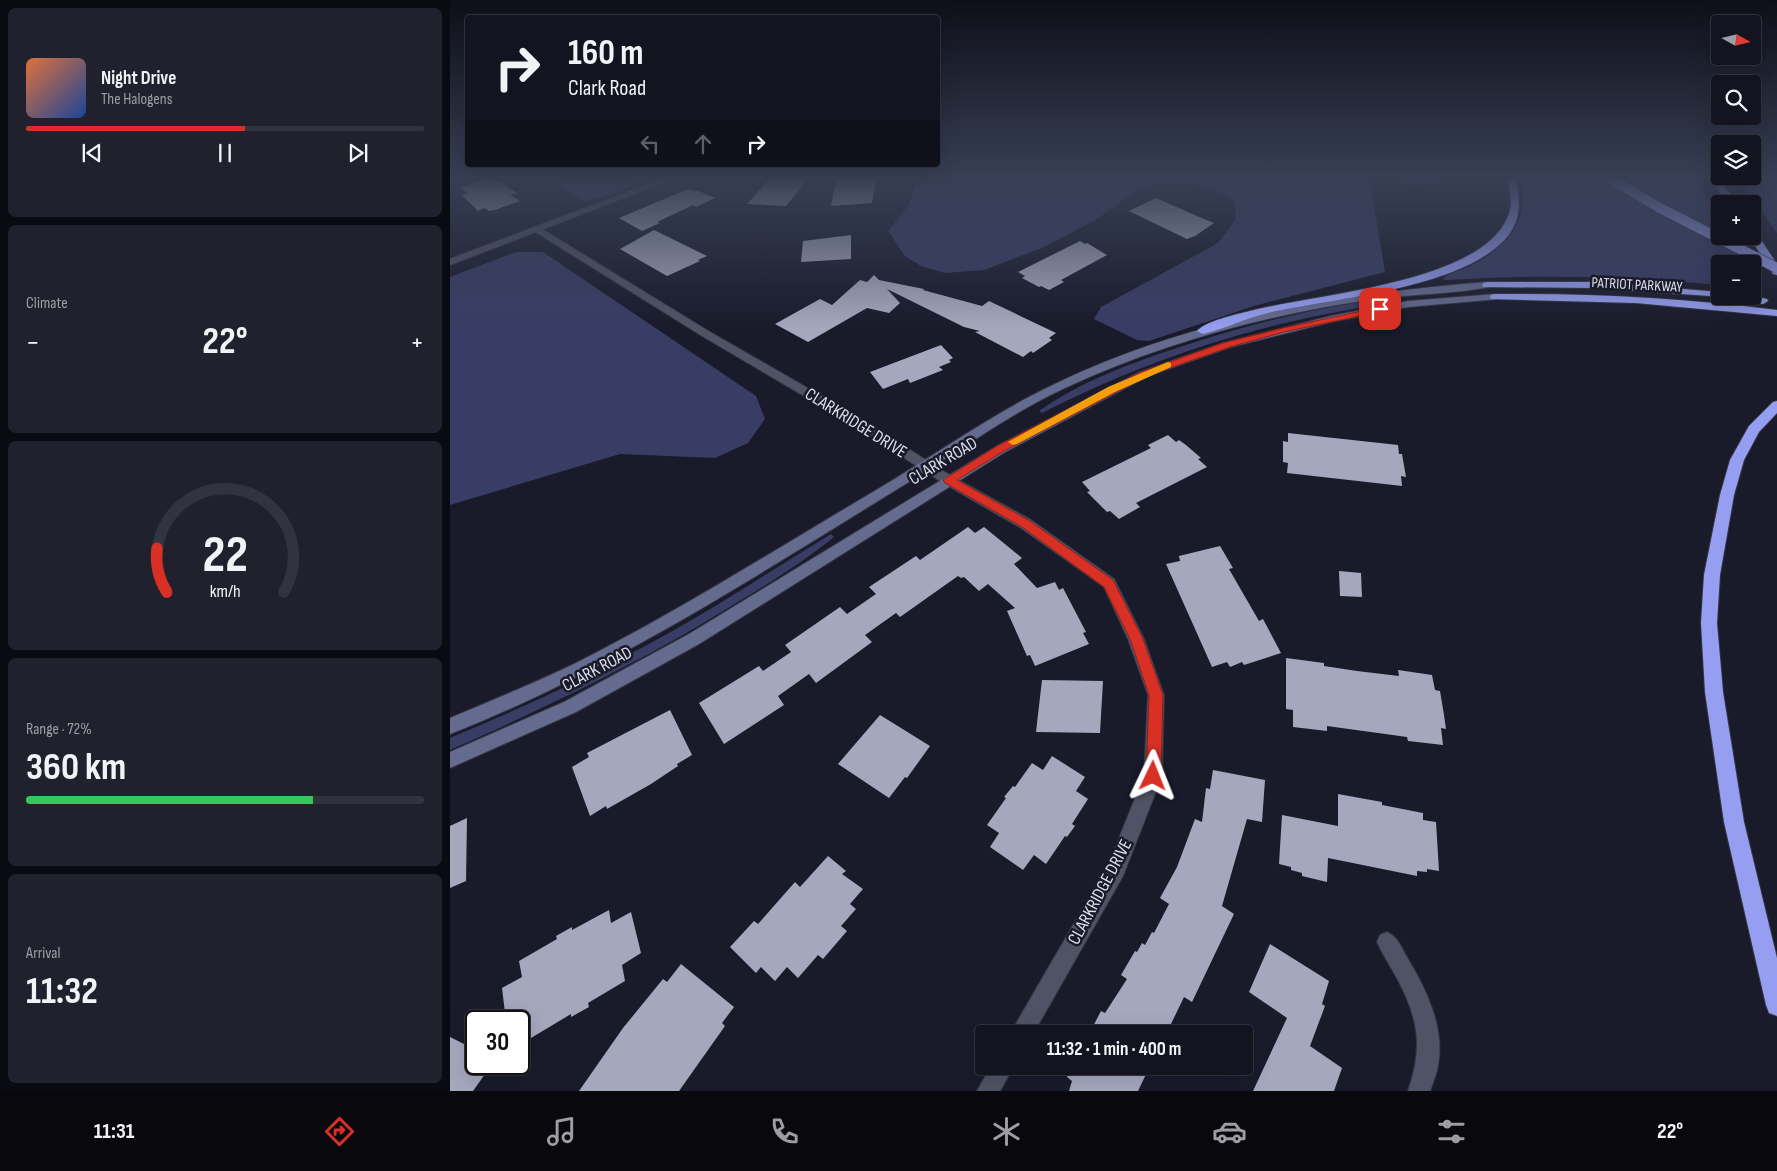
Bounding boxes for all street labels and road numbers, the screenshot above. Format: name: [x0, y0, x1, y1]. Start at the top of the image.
street label: PATRIOT PARKWAY: [1591, 273, 1684, 297]
street label: CLARKRIDGE DRIVE: [801, 383, 911, 463]
street label: CLARK ROAD: [905, 432, 981, 490]
street label: CLARK ROAD: [558, 642, 636, 696]
street label: CLARKRIDGE DRIVE: [1063, 836, 1137, 948]

